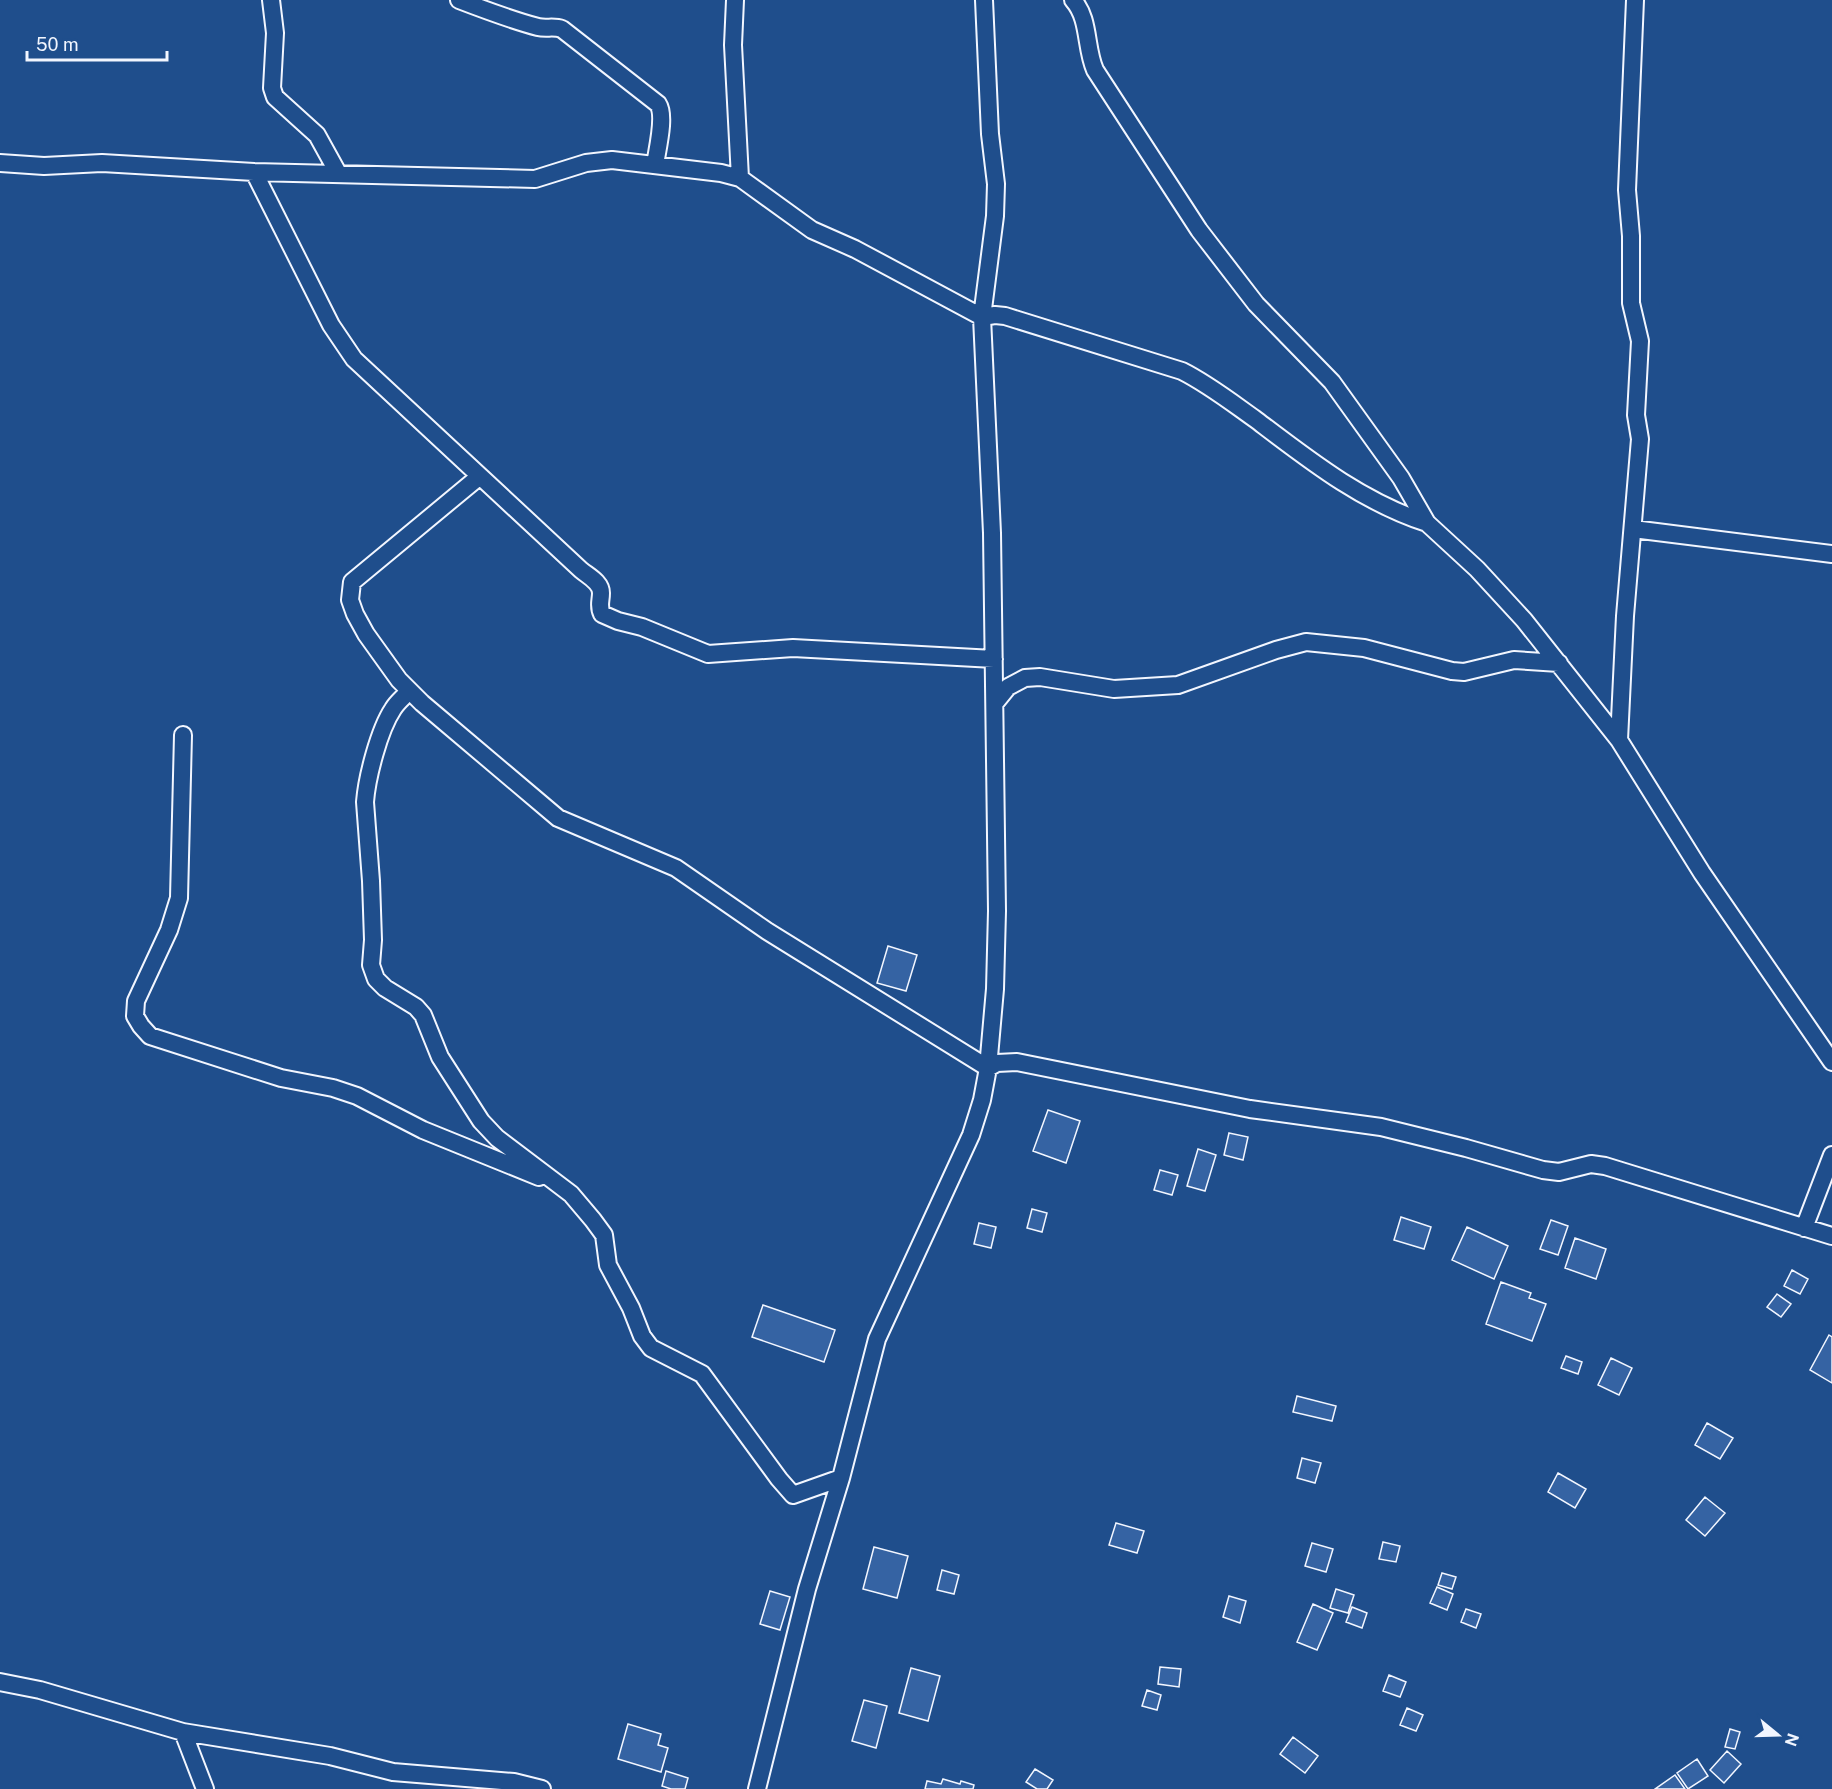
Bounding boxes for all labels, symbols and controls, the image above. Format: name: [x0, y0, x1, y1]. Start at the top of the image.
scale bar: [27, 24, 166, 62]
text: 50 m: [36, 34, 79, 55]
north arrow: [1748, 1705, 1808, 1765]
text: N: [1781, 1731, 1803, 1749]

